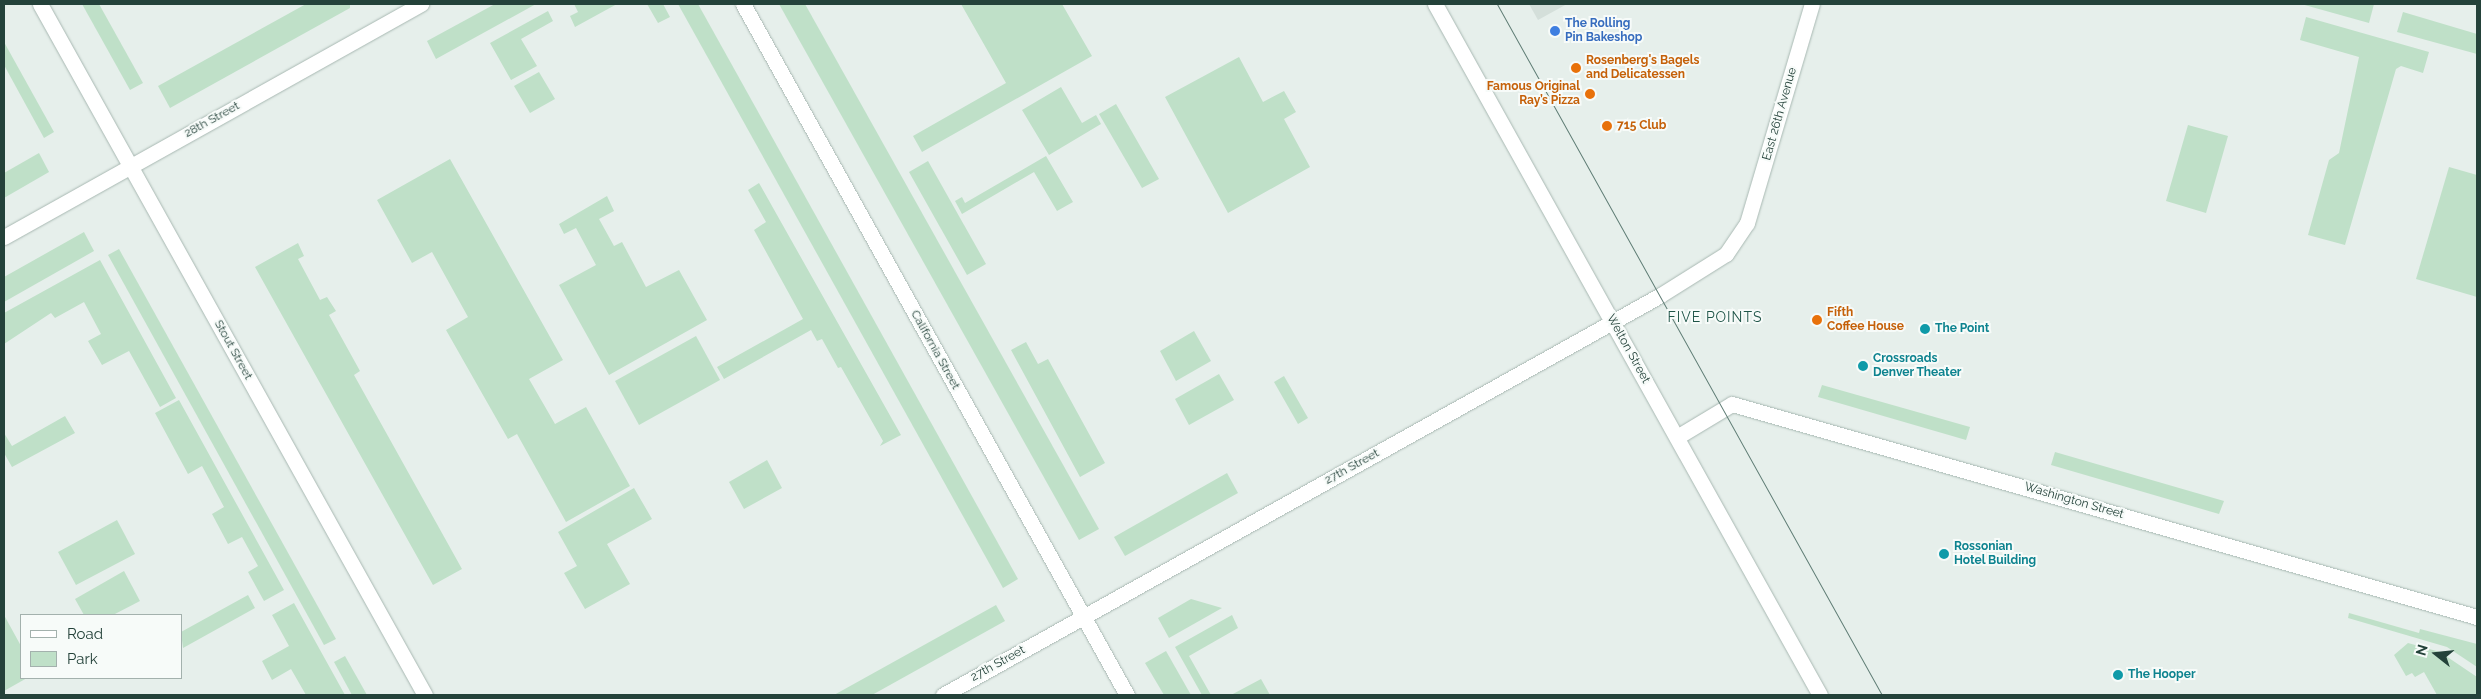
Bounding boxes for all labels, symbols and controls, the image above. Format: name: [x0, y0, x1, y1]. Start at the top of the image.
place label: The Rolling Pin Bakeshop: [1565, 17, 1642, 45]
marker: The Rolling Pin Bakeshop: [1549, 25, 1561, 37]
place label: Rosenberg's Bagels and Delicatessen: [1586, 54, 1699, 82]
marker: Rosenberg's Bagels and Delicatessen: [1570, 62, 1582, 74]
street label: East 26th Avenue: [1760, 66, 1800, 162]
place label: Famous Original Ray’s Pizza: [1487, 80, 1580, 108]
marker: Famous Original Ray’s Pizza: [1584, 88, 1596, 100]
street label: 28th Street: [182, 99, 242, 141]
place label: 715 Club: [1617, 119, 1666, 133]
marker: 715 Club: [1601, 120, 1613, 132]
place label: Fifth Coffee House: [1827, 306, 1904, 334]
street label: California Street: [907, 308, 963, 392]
district label: FIVE POINTS: [1666, 309, 1764, 325]
street label: Welton Street: [1603, 312, 1653, 386]
marker: Fifth Coffee House: [1811, 314, 1823, 326]
street label: Stout Street: [211, 318, 255, 382]
place label: The Point: [1935, 322, 1989, 336]
marker: The Point: [1919, 323, 1931, 335]
place label: Crossroads Denver Theater: [1873, 352, 1962, 380]
marker: Crossroads Denver Theater: [1857, 360, 1869, 372]
street label: 27th Street: [1322, 446, 1382, 488]
street label: Washington Street: [2023, 480, 2125, 522]
place label: Rossonian Hotel Building: [1954, 540, 2036, 568]
marker: Rossonian Hotel Building: [1938, 548, 1950, 560]
legend: [20, 614, 182, 679]
text: Road: [67, 625, 103, 643]
north arrow: [2411, 629, 2461, 679]
street label: 27th Street: [968, 643, 1028, 685]
text: N: [2412, 643, 2431, 657]
text: Park: [67, 650, 98, 668]
place label: The Hooper: [2128, 668, 2196, 682]
marker: The Hooper: [2112, 669, 2124, 681]

